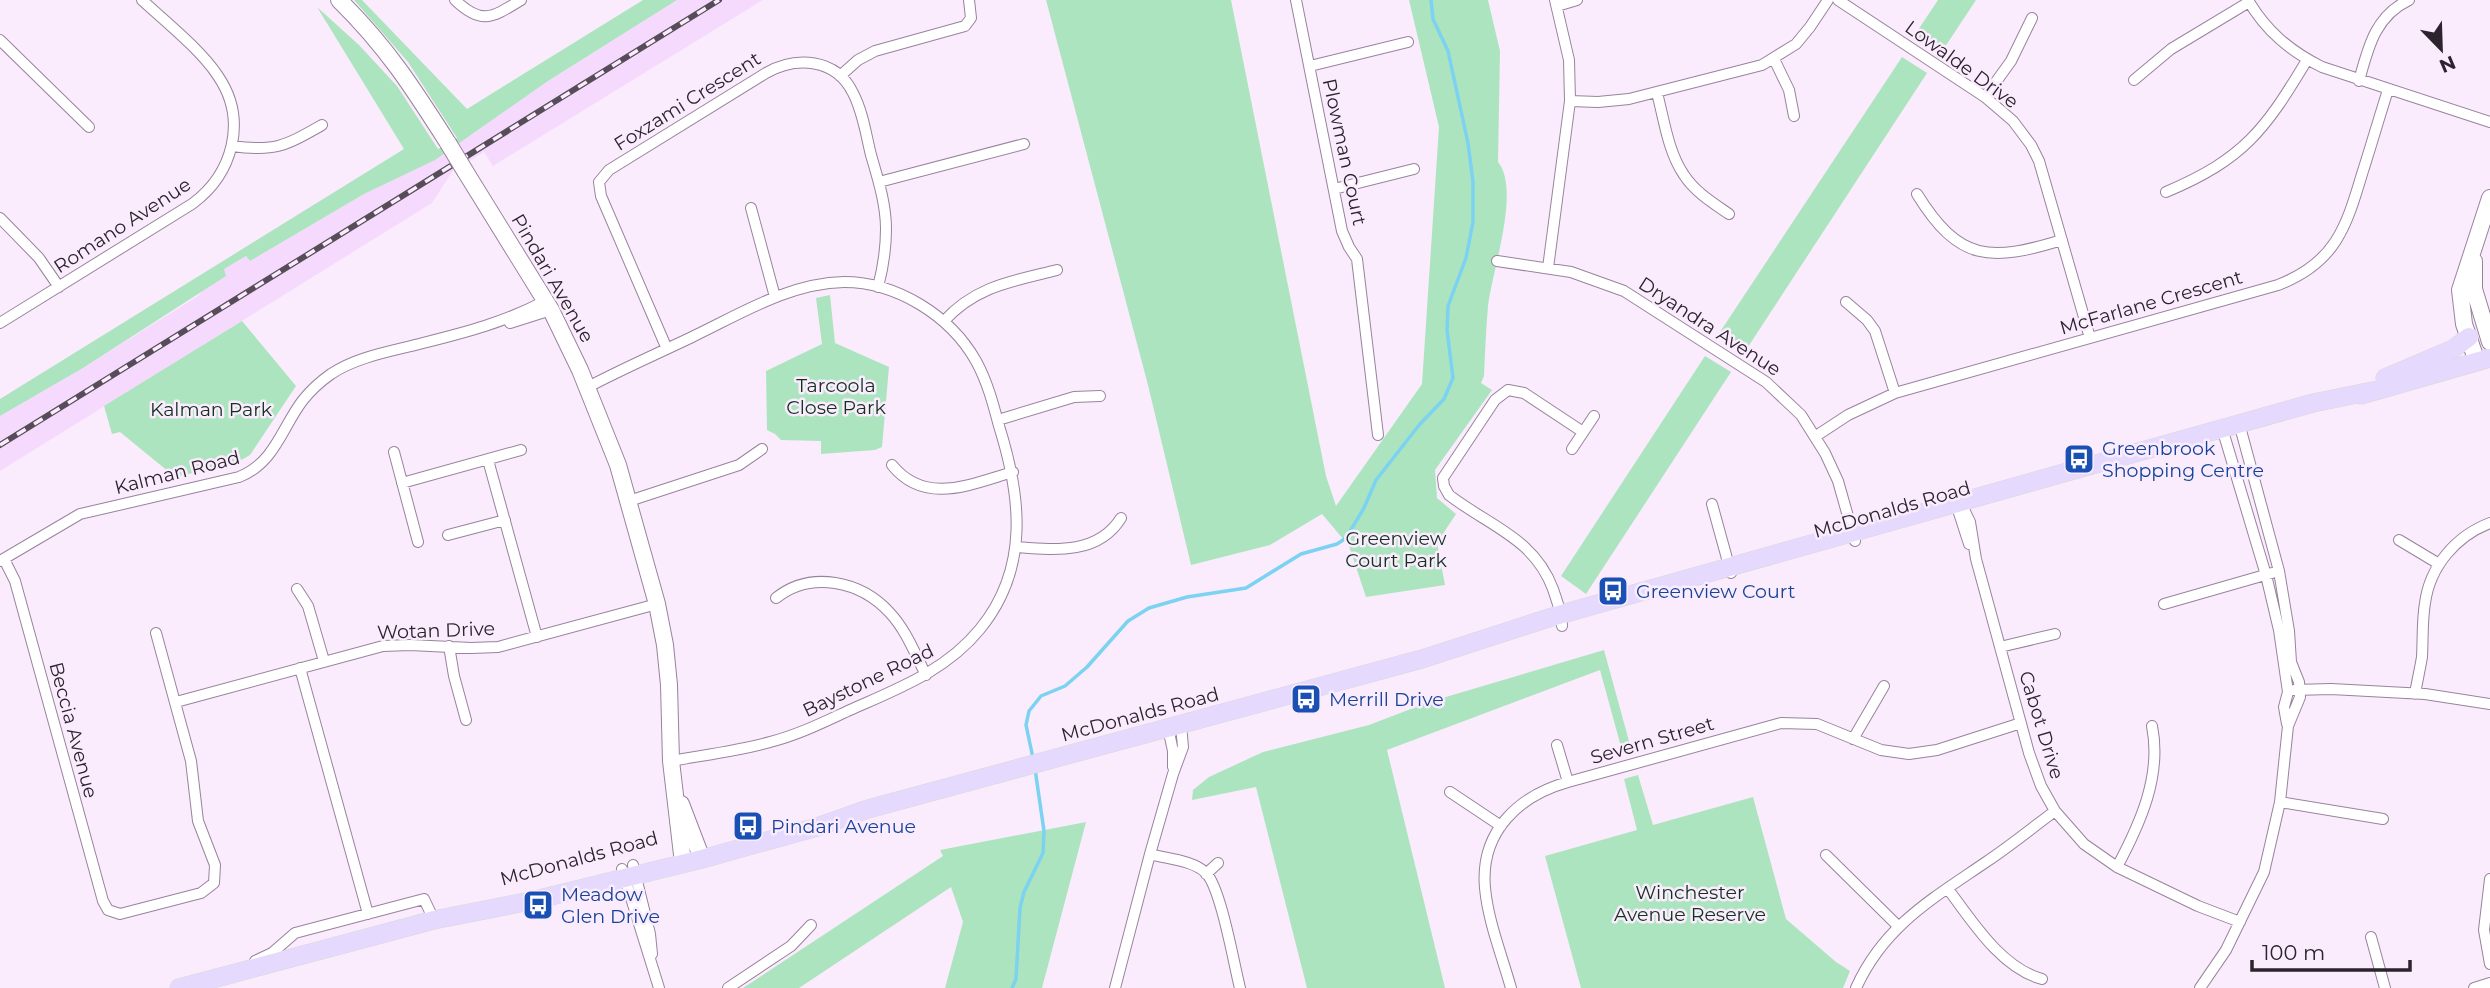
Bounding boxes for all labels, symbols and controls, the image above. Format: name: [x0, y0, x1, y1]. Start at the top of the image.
north arrow: [2406, 14, 2476, 84]
street label: Lowalde Drive: [1901, 16, 2023, 113]
street label: Foxzami Crescent: [610, 47, 765, 156]
text: N: [2436, 51, 2459, 78]
street label: Plowman Court: [1318, 77, 1371, 228]
street label: Romano Avenue: [50, 173, 195, 278]
street label: Pindari Avenue: [506, 210, 599, 347]
street label: McFarlane Crescent: [2057, 265, 2245, 340]
street label: Dryandra Avenue: [1634, 272, 1785, 381]
park label: Tarcoola Close Park: [786, 374, 886, 419]
park label: Kalman Park: [150, 398, 273, 421]
place label: Greenbrook Shopping Centre: [2102, 437, 2264, 482]
bus stop icon: Greenbrook Shopping Centre: [2062, 442, 2096, 476]
street label: Kalman Road: [112, 446, 242, 499]
street label: McDonalds Road: [1811, 476, 1973, 543]
park label: Greenview Court Park: [1345, 527, 1447, 572]
bus stop icon: Greenview Court: [1596, 574, 1630, 608]
place label: Greenview Court: [1636, 580, 1796, 603]
street label: Wotan Drive: [377, 617, 495, 644]
street label: Baystone Road: [799, 639, 937, 722]
street label: Beccia Avenue: [44, 660, 103, 801]
street label: Cabot Drive: [2014, 668, 2069, 782]
street label: McDonalds Road: [1059, 682, 1222, 747]
bus stop icon: Merrill Drive: [1289, 682, 1323, 716]
place label: Merrill Drive: [1329, 688, 1444, 711]
street label: Severn Street: [1588, 712, 1717, 769]
bus stop icon: Pindari Avenue: [731, 809, 765, 843]
place label: Pindari Avenue: [771, 815, 916, 838]
street label: McDonalds Road: [498, 826, 661, 891]
park label: Winchester Avenue Reserve: [1614, 881, 1766, 926]
place label: Meadow Glen Drive: [561, 883, 660, 928]
bus stop icon: Meadow Glen Drive: [521, 888, 555, 922]
scale bar: [2252, 928, 2410, 972]
text: 100 m: [2262, 940, 2325, 965]

